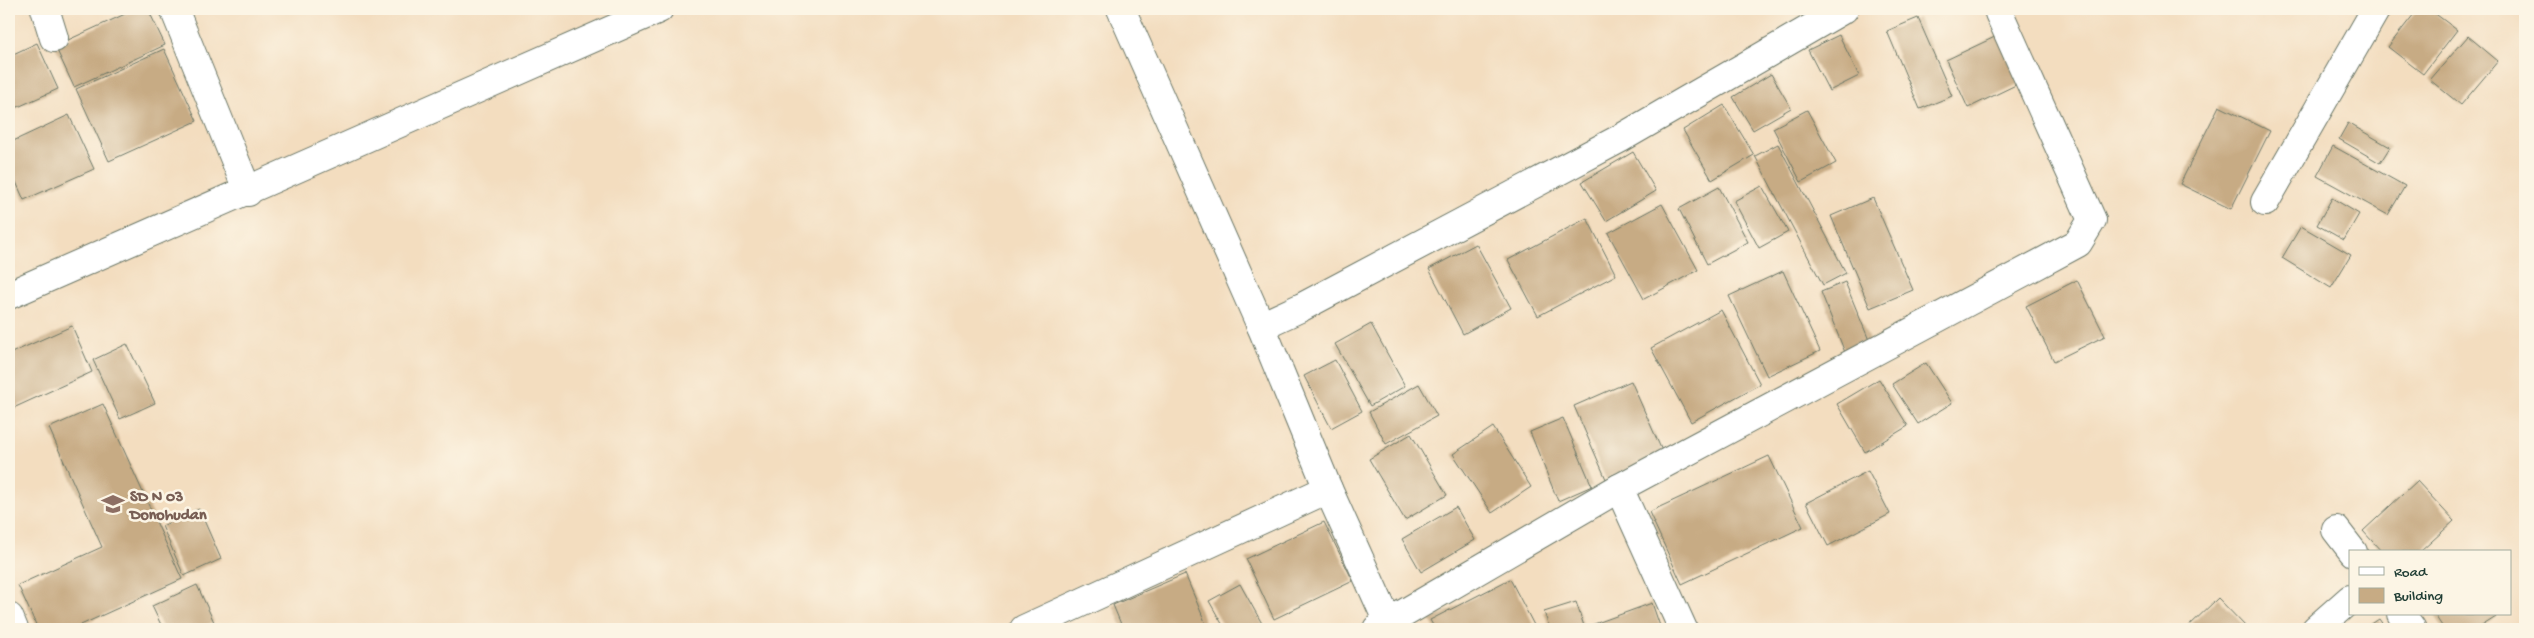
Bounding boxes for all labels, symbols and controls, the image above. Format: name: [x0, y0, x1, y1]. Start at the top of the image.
place label: SD N 03 Donohudan: [128, 489, 207, 526]
school or university icon: SD N 03 Donohudan: [100, 491, 126, 517]
legend: [2349, 550, 2512, 616]
text: Road: [2394, 564, 2428, 582]
text: Building: [2393, 588, 2443, 606]

